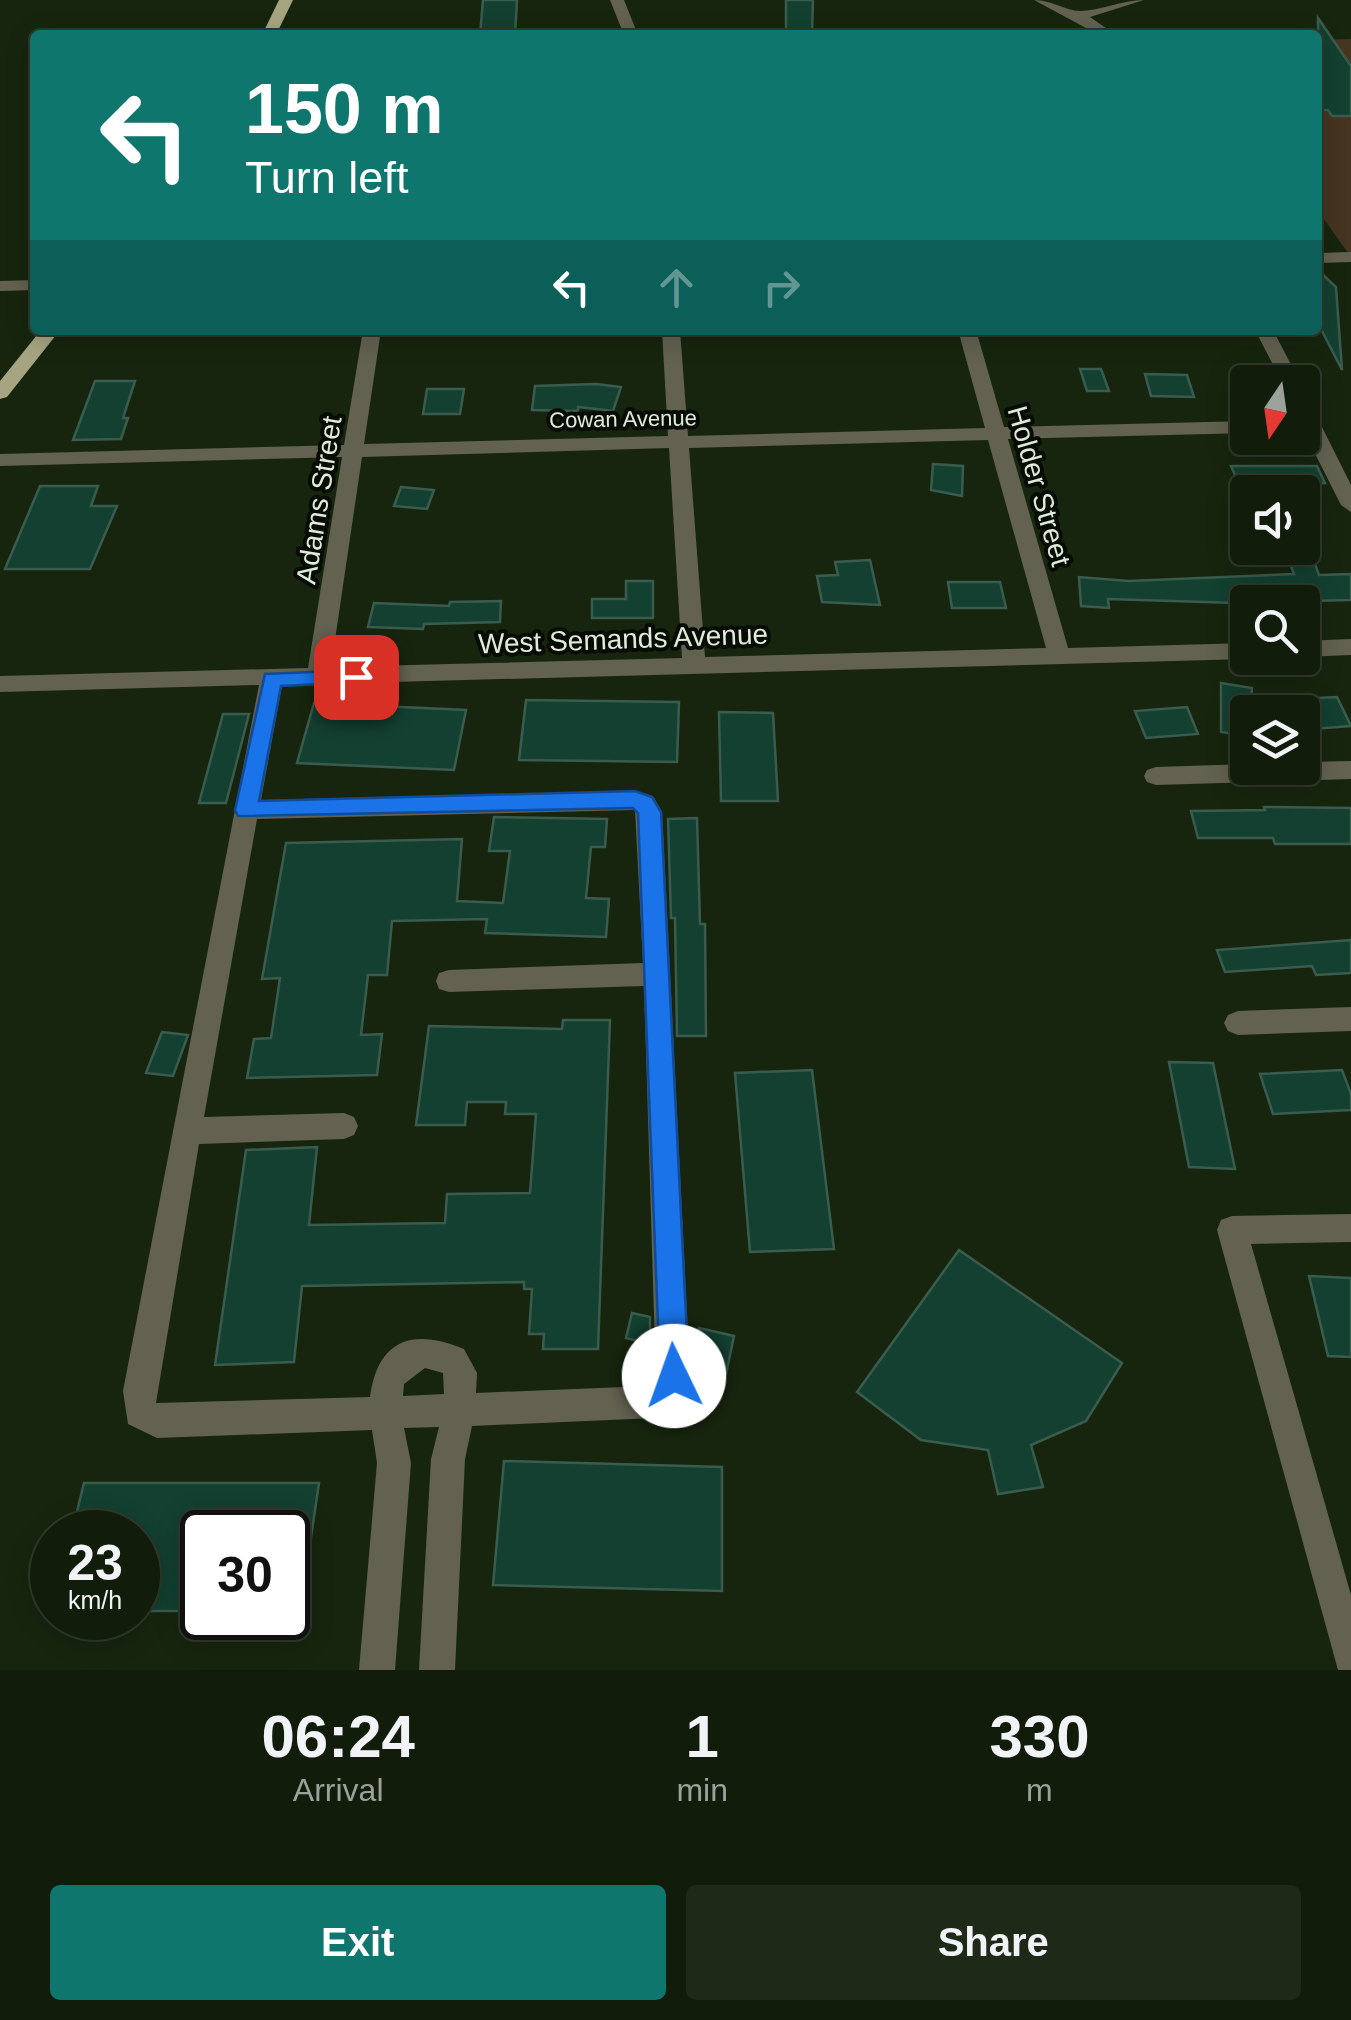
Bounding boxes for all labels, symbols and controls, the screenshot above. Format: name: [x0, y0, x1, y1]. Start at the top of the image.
icon: left: [80, 70, 210, 200]
text: 150 m: [245, 70, 443, 148]
text: Turn left: [245, 152, 408, 203]
icon: left: [544, 260, 599, 315]
icon: ahead: [649, 260, 704, 315]
icon: right: [754, 260, 809, 315]
north arrow: [1230, 365, 1320, 455]
map controls: [1230, 365, 1320, 785]
street label: Holder Street: [1001, 402, 1077, 570]
street label: Cowan Avenue: [549, 405, 697, 433]
street label: Adams Street: [290, 414, 348, 586]
button: sound: [1230, 475, 1320, 565]
button: search: [1230, 585, 1320, 675]
street label: West Semands Avenue: [478, 618, 768, 660]
pin: [314, 635, 399, 720]
icon: arrive: [329, 650, 384, 705]
button: layers: [1230, 695, 1320, 785]
position arrow: [622, 1324, 726, 1428]
speed limit sign: 30: [180, 1510, 310, 1640]
text: 23: [67, 1535, 123, 1591]
text: km/h: [68, 1586, 122, 1614]
text: 06:24: [261, 1703, 415, 1770]
text: 1: [685, 1703, 719, 1770]
text: 330: [989, 1703, 1090, 1770]
text: Arrival: [293, 1772, 384, 1808]
text: min: [676, 1772, 728, 1808]
text: m: [1026, 1772, 1053, 1808]
button: Exit: [50, 1885, 666, 2000]
button: Share: [686, 1885, 1301, 2000]

